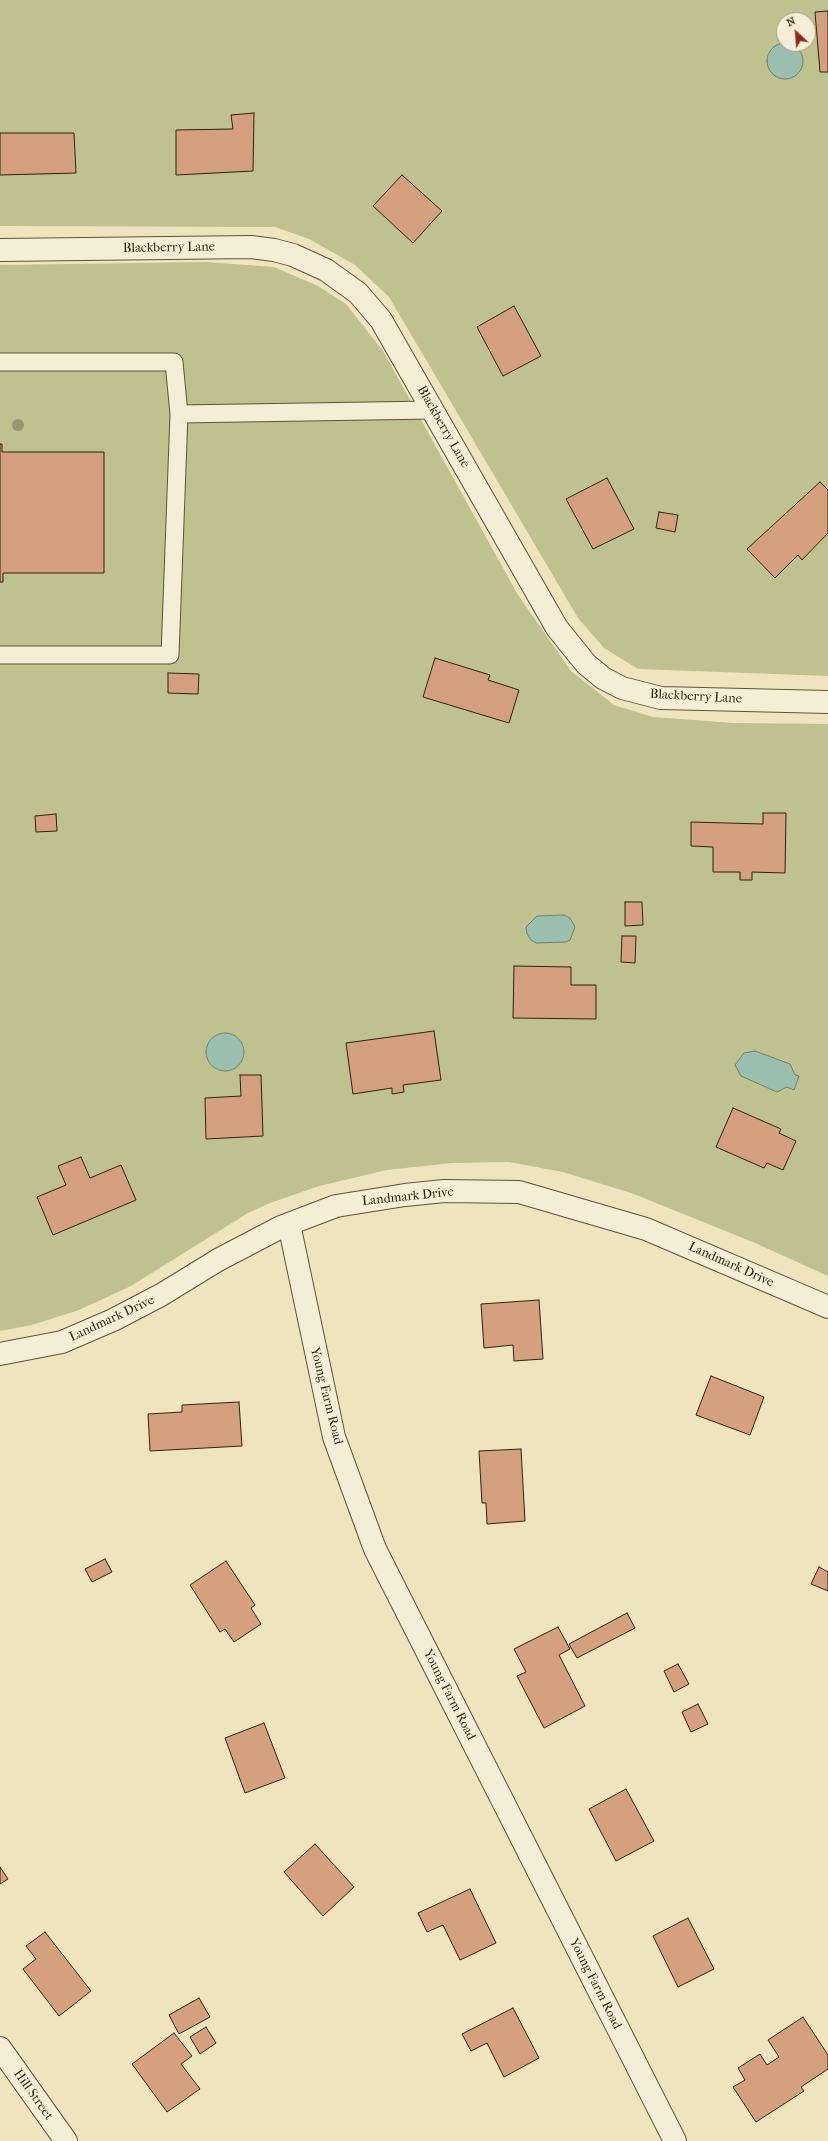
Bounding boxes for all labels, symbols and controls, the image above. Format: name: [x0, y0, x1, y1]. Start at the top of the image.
north arrow: [776, 12, 816, 52]
text: N: [784, 14, 798, 29]
street label: Blackberry Lane: [123, 239, 215, 257]
street label: Blackberry Lane: [413, 383, 473, 471]
street label: Blackberry Lane: [650, 687, 742, 707]
street label: Landmark Drive: [361, 1184, 455, 1210]
street label: Landmark Drive: [686, 1239, 776, 1291]
street label: Landmark Drive: [67, 1293, 157, 1345]
street label: Young Farm Road: [306, 1346, 346, 1446]
street label: Young Farm Road: [419, 1647, 479, 1743]
street label: Young Farm Road: [565, 1936, 625, 2032]
street label: Hill Street: [10, 2067, 56, 2123]

